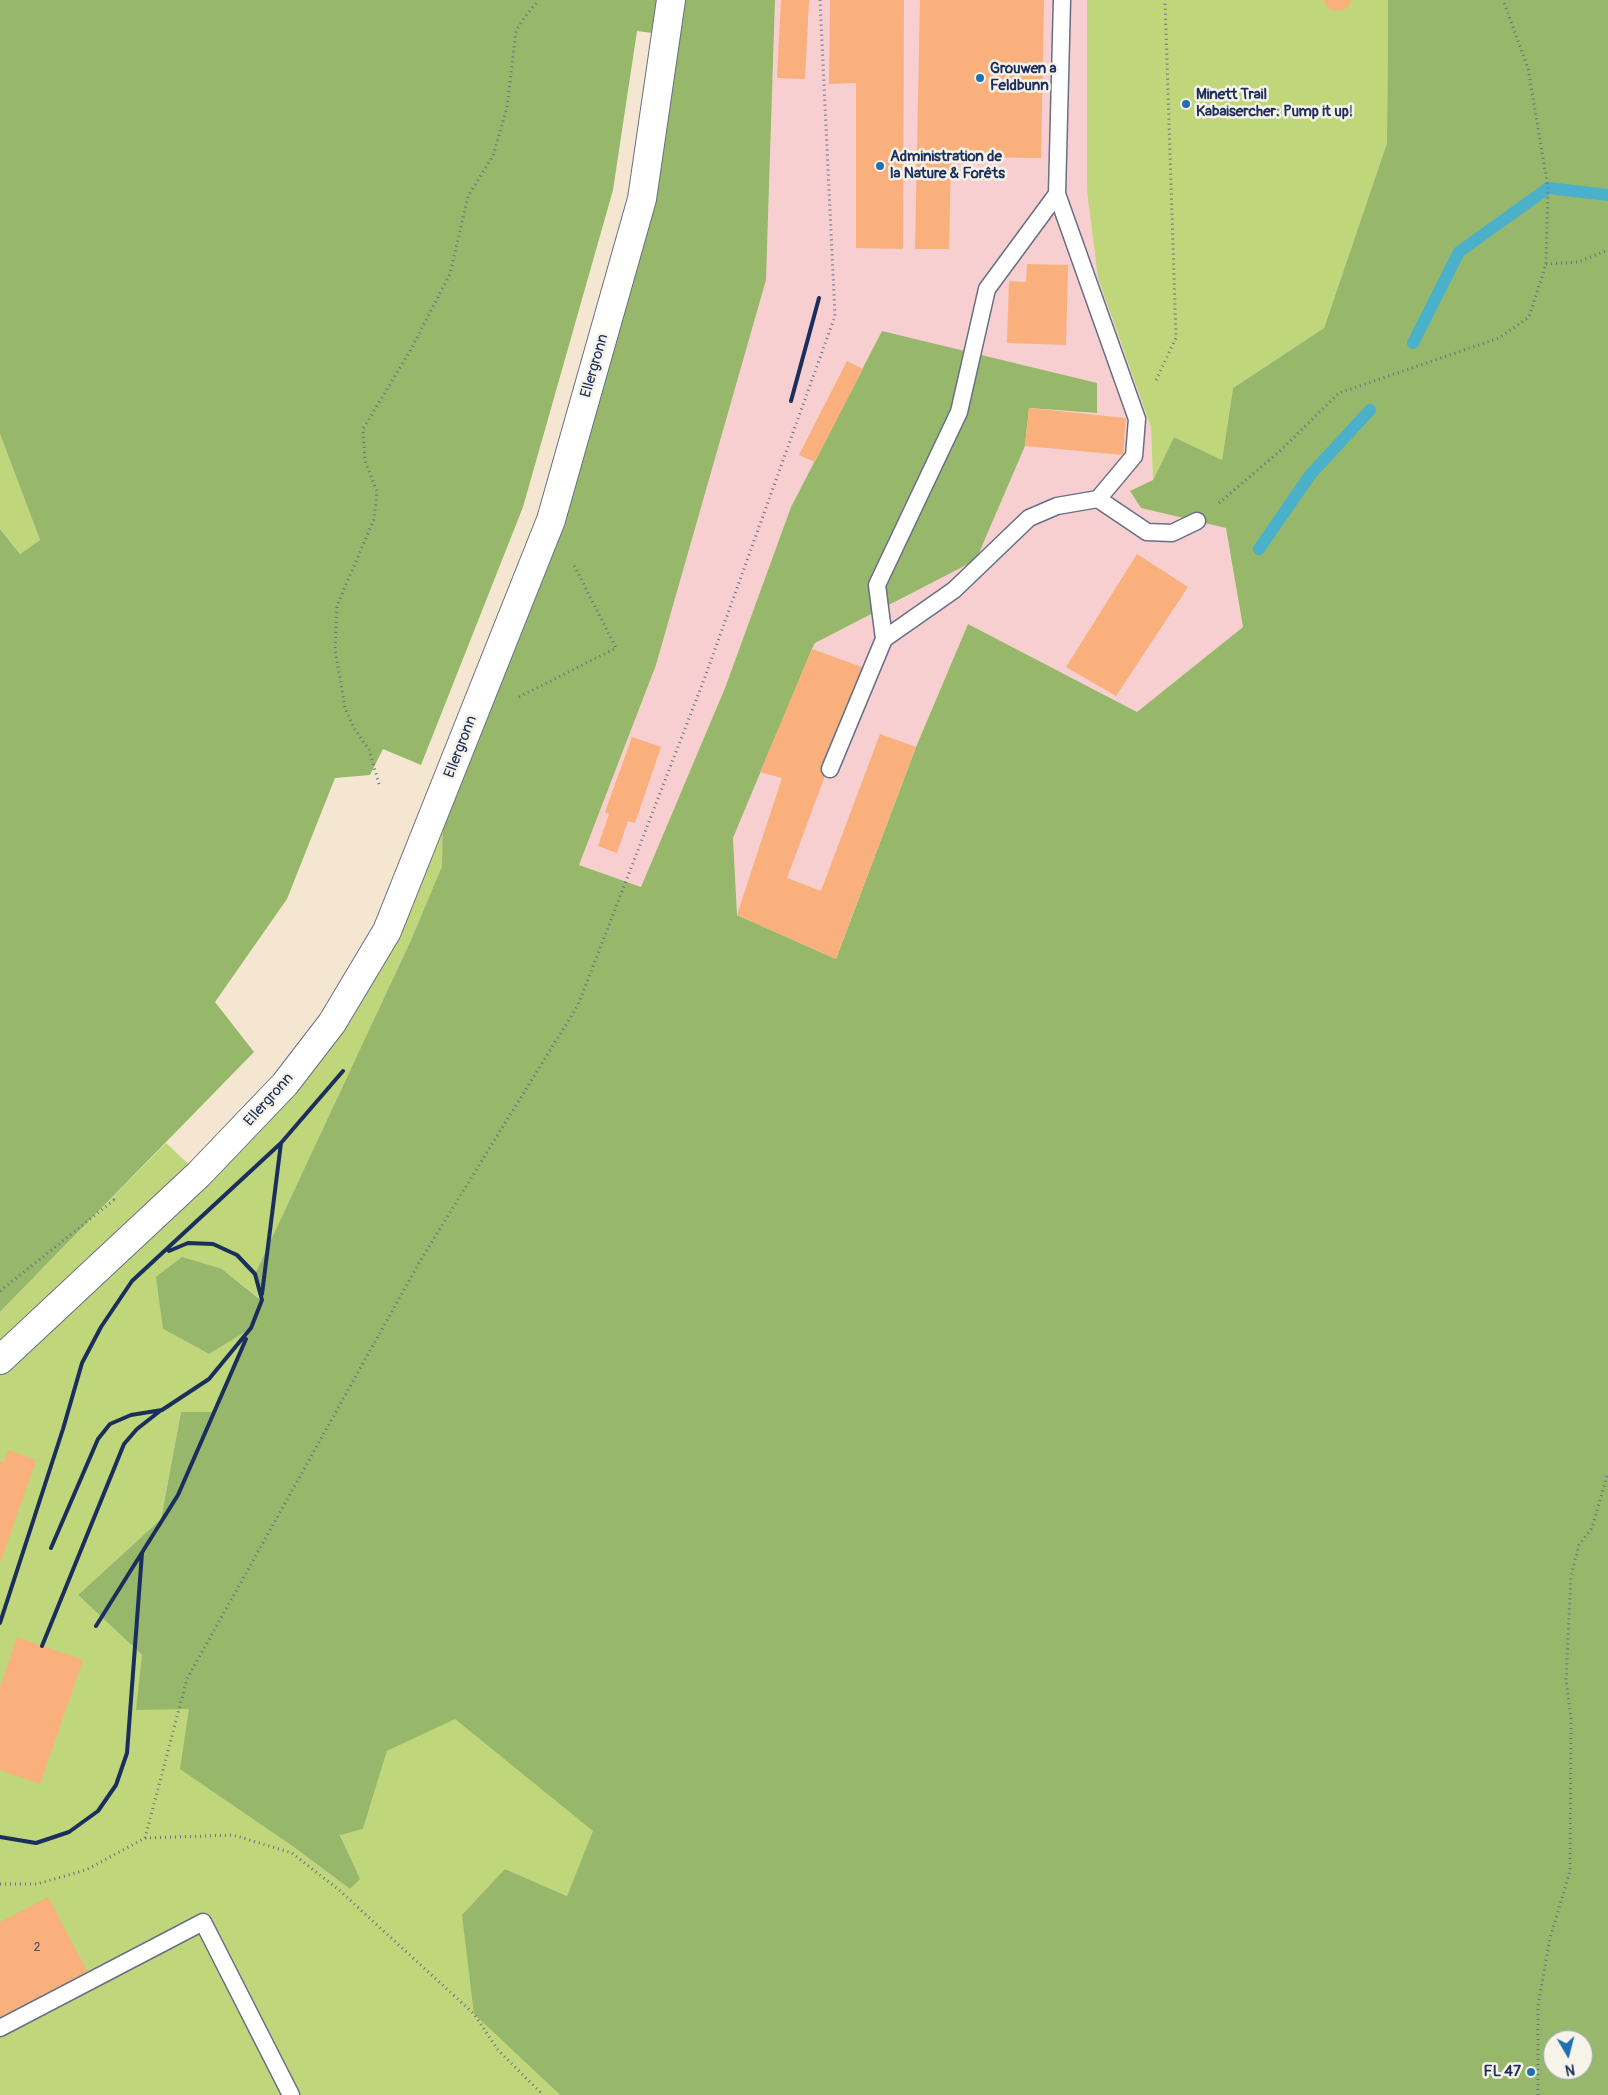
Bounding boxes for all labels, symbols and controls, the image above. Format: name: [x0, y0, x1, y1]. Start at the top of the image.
place label: Grouwen a Feldbunn: [990, 60, 1057, 95]
marker: Grouwen a Feldbunn: [974, 72, 986, 84]
place label: Minett Trail Kabaisercher: Pump it up!: [1196, 86, 1353, 121]
marker: Minett Trail Kabaisercher: Pump it up!: [1180, 98, 1192, 110]
place label: Administration de la Nature & Forêts: [890, 148, 1005, 183]
marker: Administration de la Nature & Forêts: [874, 160, 886, 172]
street label: Ellergronn: [577, 332, 613, 400]
street label: Ellergronn: [441, 713, 481, 781]
street label: Ellergronn: [241, 1070, 297, 1130]
house number: 2: [34, 1941, 40, 1955]
north arrow: [1543, 2030, 1593, 2080]
text: N: [1564, 2060, 1576, 2078]
place label: FL 47: [1484, 2063, 1521, 2081]
marker: FL 47: [1525, 2066, 1537, 2078]

